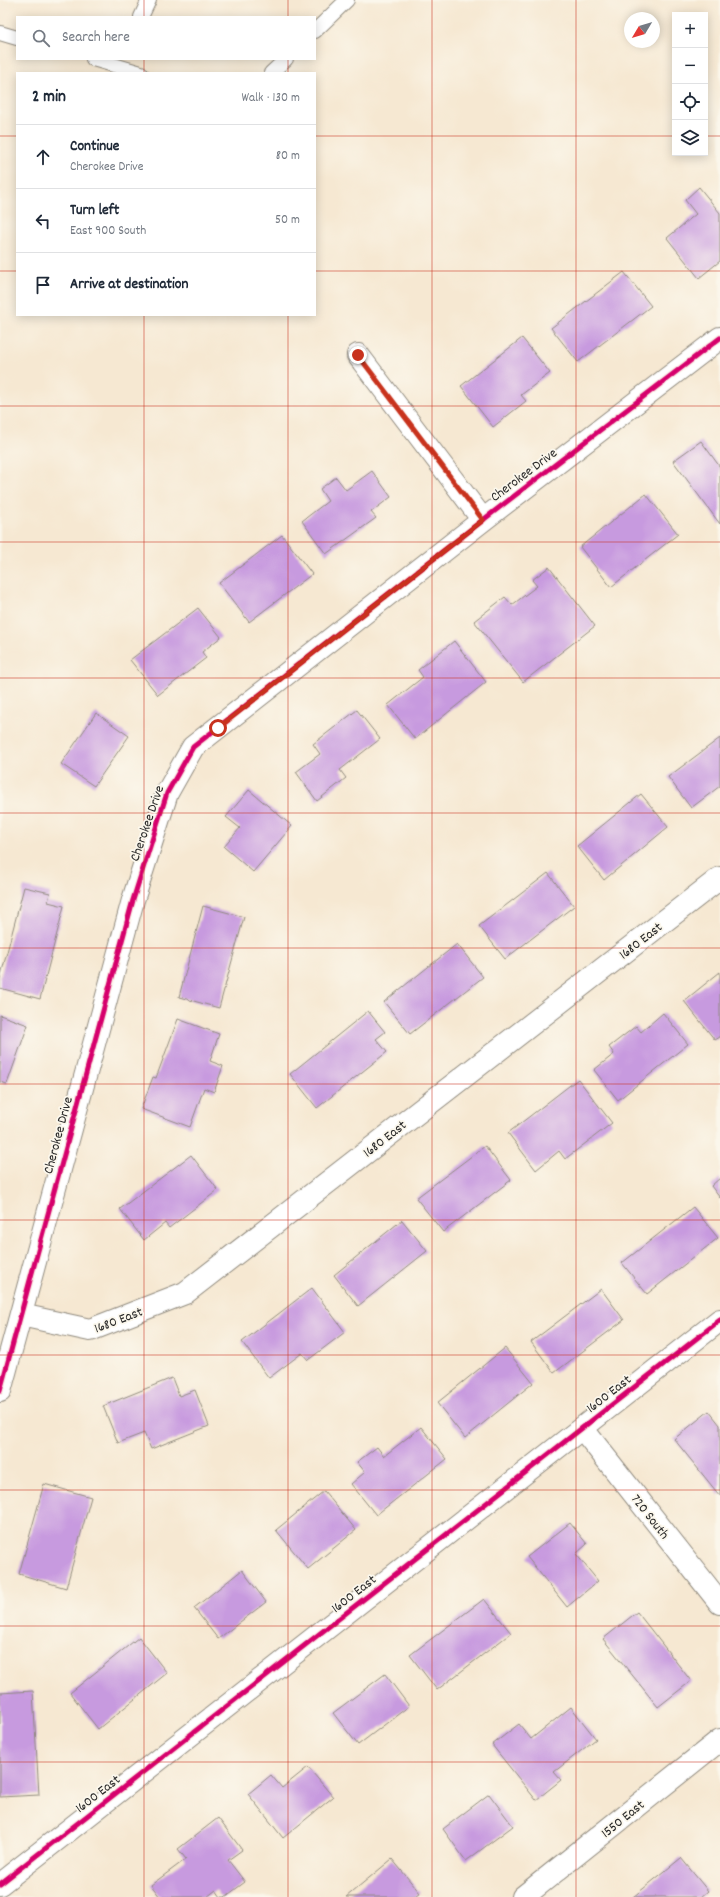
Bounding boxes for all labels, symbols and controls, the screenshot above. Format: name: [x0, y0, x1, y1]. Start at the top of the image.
north arrow: [624, 12, 660, 48]
map controls: [672, 12, 708, 156]
button: +: [672, 12, 708, 48]
search box: [16, 16, 316, 60]
icon: search: [30, 27, 52, 49]
text: Search here: [62, 27, 130, 49]
button: −: [672, 48, 708, 84]
button: locate: [672, 84, 708, 120]
text: 2 min: [32, 86, 66, 110]
text: Walk · 130 m: [241, 89, 300, 108]
button: layers: [672, 120, 708, 156]
text: Continue: [70, 136, 119, 158]
icon: ahead: [32, 146, 54, 168]
text: 80 m: [276, 147, 300, 166]
text: Cherokee Drive: [70, 158, 144, 177]
text: Turn left: [70, 200, 119, 222]
icon: left: [32, 210, 54, 232]
text: 50 m: [275, 211, 300, 230]
text: East 900 South: [70, 222, 146, 241]
icon: arrive: [32, 274, 54, 296]
text: Arrive at destination: [70, 274, 188, 296]
route end: [349, 346, 367, 364]
street label: Cherokee Drive: [487, 444, 562, 507]
route start: [209, 719, 227, 737]
street label: Cherokee Drive: [126, 783, 170, 864]
street label: 1680 East: [615, 918, 667, 965]
street label: Cherokee Drive: [39, 1095, 79, 1176]
street label: 1680 East: [359, 1116, 411, 1163]
street label: 1680 East: [92, 1303, 146, 1339]
street label: 1600 East: [582, 1371, 636, 1419]
street label: 720 South: [625, 1490, 673, 1544]
street label: 1600 East: [327, 1571, 381, 1619]
street label: 1600 East: [71, 1771, 125, 1819]
street label: 1550 East: [597, 1796, 649, 1843]

